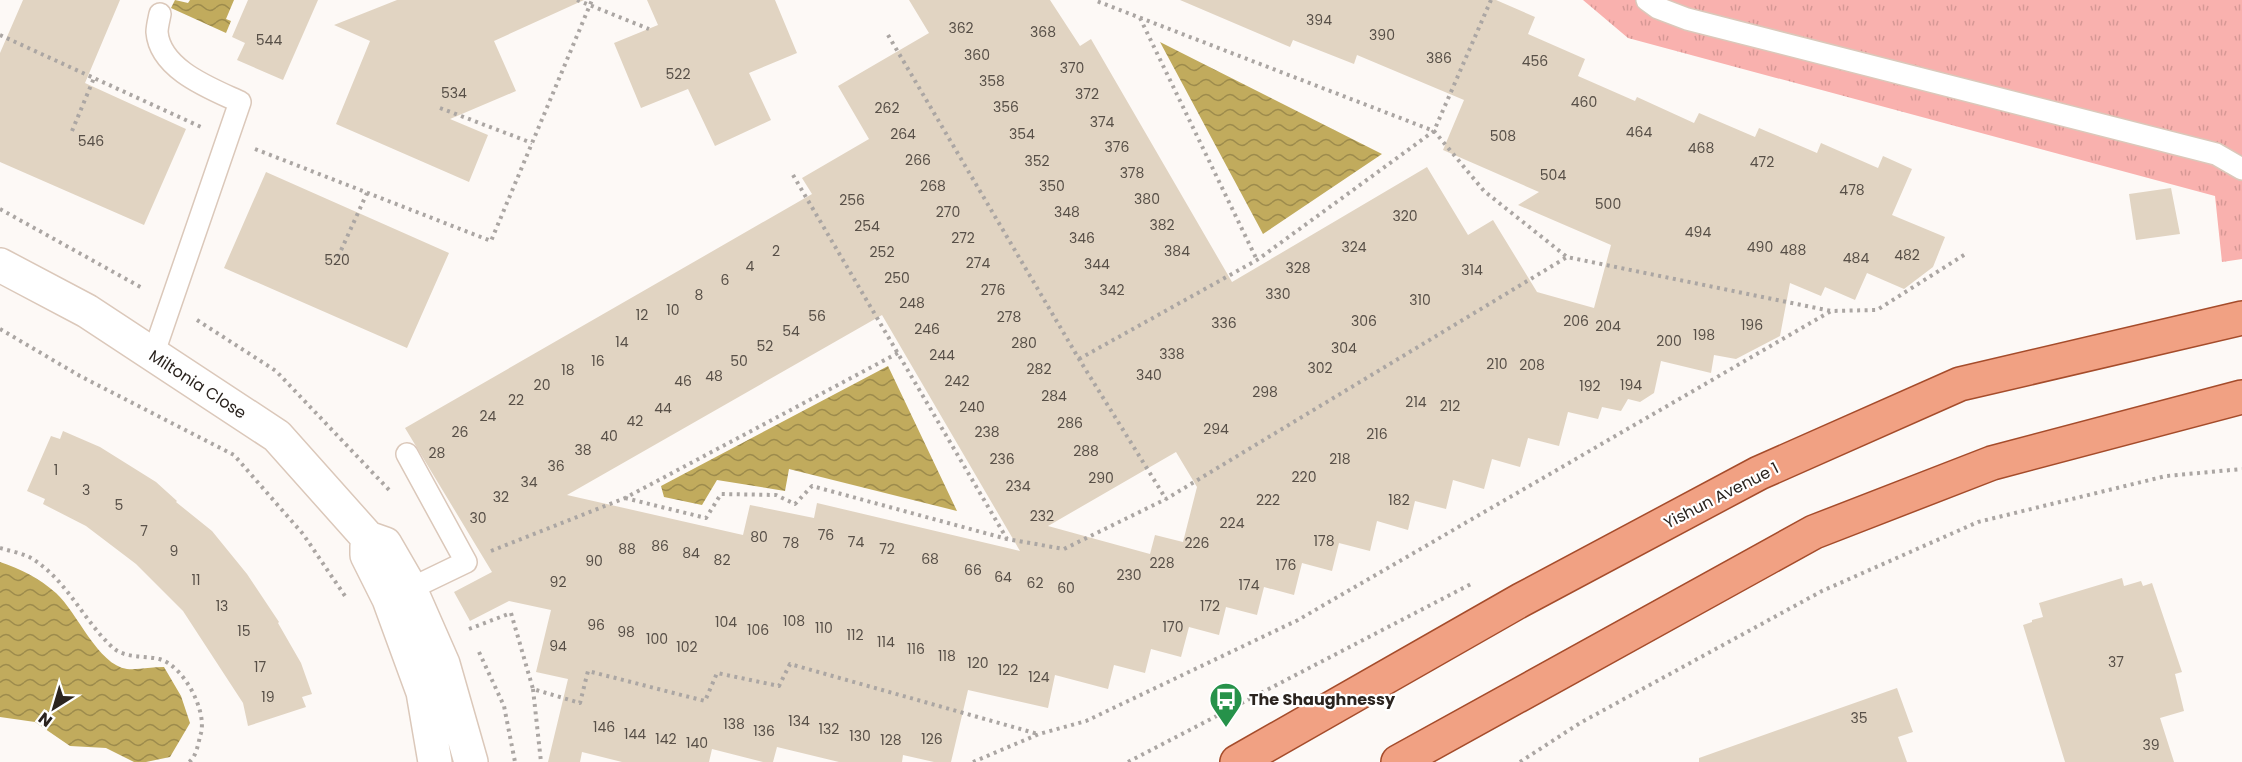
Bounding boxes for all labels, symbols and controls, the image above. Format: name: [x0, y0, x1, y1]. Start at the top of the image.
house number: 394: [1306, 10, 1332, 30]
house number: 362: [948, 18, 974, 38]
house number: 368: [1030, 22, 1056, 42]
house number: 390: [1369, 25, 1395, 45]
house number: 544: [256, 30, 282, 50]
house number: 360: [964, 45, 990, 65]
house number: 386: [1426, 48, 1452, 68]
house number: 456: [1522, 51, 1548, 71]
house number: 370: [1060, 58, 1084, 78]
house number: 522: [666, 64, 690, 84]
house number: 358: [979, 71, 1005, 91]
house number: 534: [441, 83, 467, 103]
house number: 372: [1075, 84, 1099, 104]
house number: 460: [1571, 92, 1597, 112]
house number: 356: [993, 97, 1019, 117]
house number: 262: [875, 98, 900, 118]
house number: 374: [1090, 112, 1115, 132]
house number: 464: [1626, 122, 1652, 142]
house number: 264: [890, 124, 916, 144]
house number: 354: [1009, 124, 1035, 144]
house number: 508: [1490, 126, 1516, 146]
house number: 546: [78, 131, 104, 151]
house number: 376: [1105, 137, 1129, 157]
house number: 468: [1688, 138, 1714, 158]
house number: 266: [905, 150, 931, 170]
house number: 352: [1024, 151, 1050, 171]
house number: 472: [1750, 152, 1774, 172]
house number: 378: [1120, 163, 1145, 183]
house number: 504: [1540, 165, 1566, 185]
house number: 268: [920, 176, 946, 196]
house number: 350: [1039, 176, 1065, 196]
house number: 478: [1839, 180, 1865, 200]
house number: 380: [1134, 189, 1160, 209]
house number: 256: [839, 190, 865, 210]
house number: 500: [1595, 194, 1621, 214]
house number: 270: [936, 202, 960, 222]
house number: 348: [1054, 202, 1080, 222]
house number: 320: [1392, 206, 1418, 226]
house number: 382: [1149, 215, 1175, 235]
house number: 254: [854, 216, 880, 236]
house number: 494: [1685, 222, 1711, 242]
house number: 272: [951, 228, 975, 248]
house number: 346: [1069, 228, 1095, 248]
house number: 324: [1341, 237, 1367, 257]
house number: 490: [1747, 237, 1773, 257]
house number: 488: [1780, 240, 1806, 260]
house number: 2: [772, 241, 780, 261]
house number: 384: [1164, 241, 1190, 261]
house number: 252: [870, 242, 894, 262]
house number: 482: [1894, 245, 1920, 265]
house number: 484: [1843, 248, 1869, 268]
house number: 520: [324, 250, 350, 270]
house number: 274: [966, 253, 990, 273]
house number: 344: [1084, 254, 1110, 274]
house number: 4: [746, 256, 755, 276]
house number: 328: [1285, 258, 1311, 278]
house number: 314: [1461, 260, 1483, 280]
house number: 250: [884, 268, 910, 288]
house number: 6: [721, 270, 730, 290]
house number: 276: [981, 280, 1005, 300]
house number: 342: [1099, 280, 1125, 300]
house number: 330: [1265, 284, 1291, 304]
house number: 8: [695, 285, 704, 305]
house number: 310: [1409, 290, 1431, 310]
house number: 248: [899, 293, 925, 313]
house number: 10: [666, 300, 680, 320]
house number: 12: [636, 305, 648, 325]
house number: 56: [808, 306, 826, 326]
house number: 278: [997, 307, 1021, 327]
house number: 306: [1351, 311, 1377, 331]
house number: 206: [1563, 311, 1589, 331]
house number: 336: [1211, 313, 1237, 333]
house number: 196: [1741, 315, 1763, 335]
house number: 204: [1595, 316, 1621, 336]
house number: 246: [914, 319, 940, 339]
house number: 54: [782, 321, 800, 341]
house number: 198: [1693, 325, 1715, 345]
house number: 200: [1656, 331, 1682, 351]
house number: 14: [615, 332, 629, 352]
house number: 280: [1011, 333, 1037, 353]
house number: 52: [757, 336, 773, 356]
house number: 304: [1331, 338, 1357, 358]
street label: Miltonia Close: [145, 344, 251, 425]
house number: 338: [1159, 344, 1185, 364]
house number: 244: [929, 345, 955, 365]
house number: 16: [591, 351, 605, 371]
house number: 50: [730, 351, 748, 371]
house number: 210: [1486, 354, 1508, 374]
house number: 208: [1519, 355, 1545, 375]
house number: 302: [1307, 358, 1333, 378]
house number: 282: [1027, 359, 1051, 379]
house number: 18: [561, 360, 575, 380]
house number: 340: [1136, 365, 1162, 385]
house number: 48: [705, 366, 723, 386]
house number: 46: [674, 371, 692, 391]
house number: 242: [945, 371, 969, 391]
house number: 20: [534, 375, 550, 395]
house number: 194: [1620, 375, 1642, 395]
house number: 192: [1579, 376, 1601, 396]
house number: 298: [1252, 382, 1278, 402]
house number: 284: [1041, 386, 1067, 406]
house number: 22: [508, 390, 524, 410]
house number: 214: [1405, 392, 1427, 412]
house number: 212: [1440, 396, 1460, 416]
house number: 240: [959, 397, 985, 417]
house number: 44: [654, 398, 672, 418]
house number: 24: [480, 406, 497, 426]
house number: 42: [627, 411, 643, 431]
house number: 286: [1057, 413, 1083, 433]
house number: 294: [1203, 419, 1229, 439]
house number: 26: [452, 422, 469, 442]
house number: 238: [974, 422, 1000, 442]
house number: 216: [1366, 424, 1388, 444]
house number: 40: [600, 426, 618, 446]
house number: 38: [574, 440, 592, 460]
house number: 288: [1073, 441, 1099, 461]
house number: 28: [429, 443, 446, 463]
house number: 236: [989, 449, 1015, 469]
house number: 218: [1329, 449, 1351, 469]
house number: 36: [547, 456, 565, 476]
street label: Yishun Avenue 1: [1660, 457, 1783, 534]
house number: 1: [54, 460, 58, 480]
house number: 220: [1292, 467, 1316, 487]
house number: 290: [1088, 468, 1114, 488]
house number: 34: [520, 472, 538, 492]
house number: 234: [1005, 476, 1031, 496]
house number: 3: [82, 480, 90, 500]
house number: 32: [493, 487, 509, 507]
house number: 222: [1256, 490, 1280, 510]
house number: 182: [1388, 490, 1410, 510]
house number: 5: [115, 495, 123, 515]
house number: 232: [1030, 506, 1054, 526]
house number: 30: [469, 508, 487, 528]
house number: 224: [1220, 513, 1245, 533]
house number: 7: [140, 521, 148, 541]
house number: 76: [818, 525, 834, 545]
house number: 80: [750, 527, 768, 547]
house number: 178: [1314, 531, 1335, 551]
house number: 74: [848, 532, 864, 552]
house number: 78: [783, 533, 799, 553]
house number: 226: [1185, 533, 1210, 553]
house number: 86: [651, 536, 669, 556]
house number: 88: [618, 539, 636, 559]
house number: 72: [879, 539, 895, 559]
house number: 9: [170, 541, 178, 561]
house number: 84: [682, 543, 700, 563]
house number: 68: [921, 549, 939, 569]
house number: 82: [714, 550, 730, 570]
house number: 90: [585, 551, 603, 571]
house number: 228: [1150, 553, 1175, 573]
house number: 176: [1275, 555, 1297, 575]
house number: 66: [964, 560, 982, 580]
house number: 230: [1116, 565, 1142, 585]
house number: 64: [994, 567, 1012, 587]
house number: 11: [192, 570, 200, 590]
house number: 92: [550, 572, 566, 592]
house number: 62: [1027, 573, 1043, 593]
house number: 174: [1239, 575, 1260, 595]
house number: 60: [1057, 578, 1075, 598]
house number: 13: [216, 596, 228, 616]
house number: 172: [1200, 596, 1220, 616]
house number: 108: [783, 611, 805, 631]
house number: 104: [715, 612, 737, 632]
house number: 96: [587, 615, 605, 635]
house number: 170: [1163, 617, 1183, 637]
house number: 110: [815, 618, 833, 638]
house number: 106: [747, 620, 769, 640]
house number: 15: [237, 621, 251, 641]
house number: 98: [617, 622, 635, 642]
house number: 112: [846, 625, 864, 645]
house number: 100: [646, 629, 668, 649]
house number: 114: [877, 632, 895, 652]
house number: 94: [549, 636, 567, 656]
house number: 102: [676, 637, 698, 657]
house number: 116: [907, 639, 925, 659]
house number: 118: [938, 646, 956, 666]
house number: 37: [2108, 652, 2124, 672]
house number: 120: [967, 653, 989, 673]
house number: 17: [254, 657, 266, 677]
house number: 122: [998, 660, 1018, 680]
house number: 124: [1028, 667, 1050, 687]
north arrow: [24, 678, 84, 738]
bus stop icon: The Shaughnessy: [1208, 681, 1244, 728]
house number: 19: [261, 687, 275, 707]
place label: The Shaughnessy: [1249, 688, 1396, 711]
text: N: [34, 707, 57, 732]
house number: 35: [1850, 708, 1868, 728]
house number: 134: [788, 711, 810, 731]
house number: 138: [723, 714, 745, 734]
house number: 146: [593, 717, 615, 737]
house number: 132: [819, 719, 839, 739]
house number: 136: [753, 721, 775, 741]
house number: 144: [624, 724, 646, 744]
house number: 130: [849, 726, 871, 746]
house number: 142: [655, 729, 677, 749]
house number: 126: [921, 729, 943, 749]
house number: 128: [880, 730, 902, 750]
house number: 140: [686, 733, 708, 753]
house number: 39: [2142, 735, 2160, 755]

